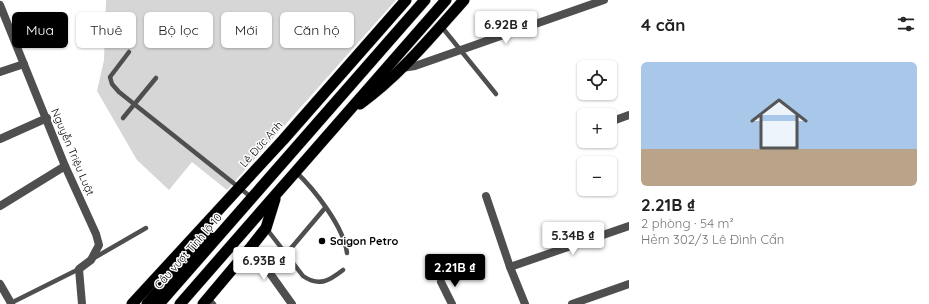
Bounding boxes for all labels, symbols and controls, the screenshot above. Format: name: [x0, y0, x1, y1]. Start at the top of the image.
pin: 6.92B ₫: [469, 11, 543, 45]
chip: Mua: [12, 12, 68, 48]
chip: Thuê: [76, 12, 136, 48]
chip: Bộ lọc: [144, 12, 213, 48]
chip: Mới: [221, 12, 272, 48]
chip: Căn hộ: [280, 12, 354, 48]
icon: filters: [895, 13, 917, 35]
text: 4 căn: [641, 14, 685, 35]
text: 6.92B ₫: [484, 16, 528, 32]
map controls: [577, 60, 617, 196]
button: locate: [577, 60, 617, 100]
icon: home: [743, 88, 815, 160]
street label: Nguyễn Triệu Luật: [48, 106, 98, 198]
button: +: [577, 108, 617, 148]
street label: Lê Đức Anh: [237, 118, 285, 170]
button: −: [577, 156, 617, 196]
text: 2.21B ₫: [641, 194, 696, 215]
street label: Cầu vượt Tỉnh lộ 10: [151, 210, 225, 292]
text: 2 phòng · 54 m²: [641, 215, 734, 231]
pin: 5.34B ₫: [536, 222, 610, 256]
text: 5.34B ₫: [551, 227, 595, 243]
text: Hẻm 302/3 Lê Đình Cẩn: [641, 231, 784, 247]
place label: Saigon Petro: [330, 234, 398, 248]
marker: Saigon Petro: [317, 236, 327, 246]
pin: 6.93B ₫: [227, 247, 301, 281]
text: 6.93B ₫: [242, 252, 286, 268]
pin: 2.21B ₫: [418, 254, 492, 288]
text: 2.21B ₫: [434, 259, 476, 275]

